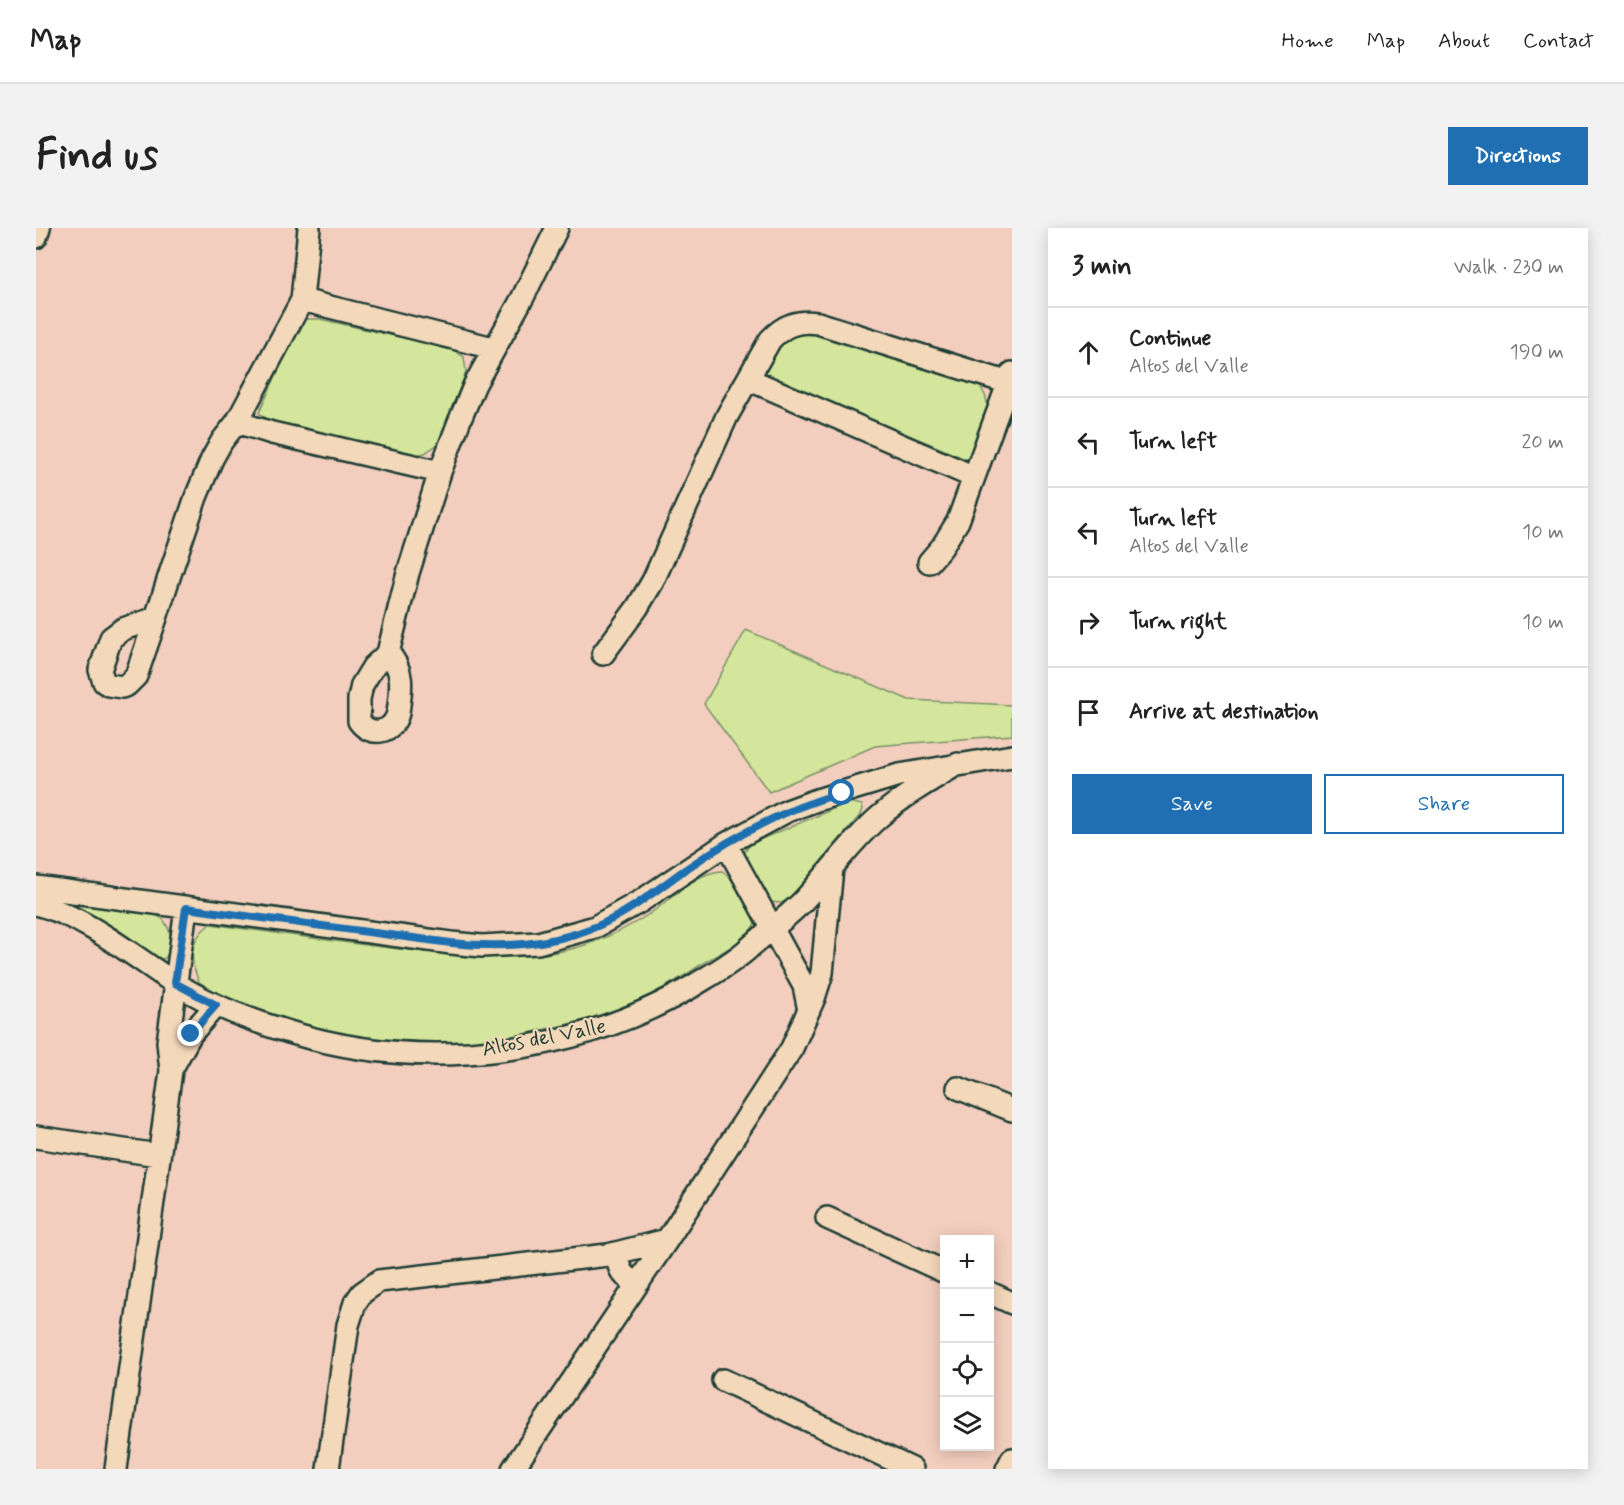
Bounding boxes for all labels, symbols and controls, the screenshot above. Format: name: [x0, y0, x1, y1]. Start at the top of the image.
text: Map: [30, 23, 81, 60]
text: Home: [1282, 27, 1334, 55]
text: Map: [1367, 27, 1405, 55]
text: About: [1438, 27, 1490, 55]
text: Contact: [1523, 27, 1594, 55]
button: Directions: [1448, 127, 1588, 185]
text: Find us: [36, 129, 158, 184]
text: 3 min: [1072, 250, 1132, 284]
text: Walk · 230 m: [1454, 254, 1564, 281]
text: Continue: [1129, 325, 1211, 353]
icon: ahead: [1072, 336, 1105, 369]
text: 190 m: [1510, 339, 1564, 366]
text: Altos del Valle: [1129, 353, 1249, 380]
icon: left: [1072, 426, 1105, 459]
text: Turn left: [1129, 428, 1217, 456]
text: 20 m: [1521, 429, 1564, 456]
text: Turn left: [1129, 505, 1217, 533]
icon: left: [1072, 516, 1105, 549]
text: 10 m: [1522, 519, 1564, 546]
text: Altos del Valle: [1129, 533, 1249, 560]
icon: right: [1072, 606, 1105, 639]
text: Turn right: [1129, 608, 1227, 636]
text: 10 m: [1522, 609, 1564, 636]
icon: arrive: [1072, 696, 1105, 729]
text: Arrive at destination: [1129, 698, 1319, 726]
button: Save: [1072, 774, 1312, 834]
button: Share: [1324, 774, 1564, 834]
route start: [828, 779, 854, 805]
street label: Altos del Valle: [480, 1012, 608, 1064]
route end: [177, 1020, 203, 1046]
map controls: [940, 1235, 994, 1451]
button: +: [940, 1235, 994, 1289]
button: −: [940, 1289, 994, 1343]
button: locate: [940, 1343, 994, 1397]
button: layers: [940, 1397, 994, 1451]

